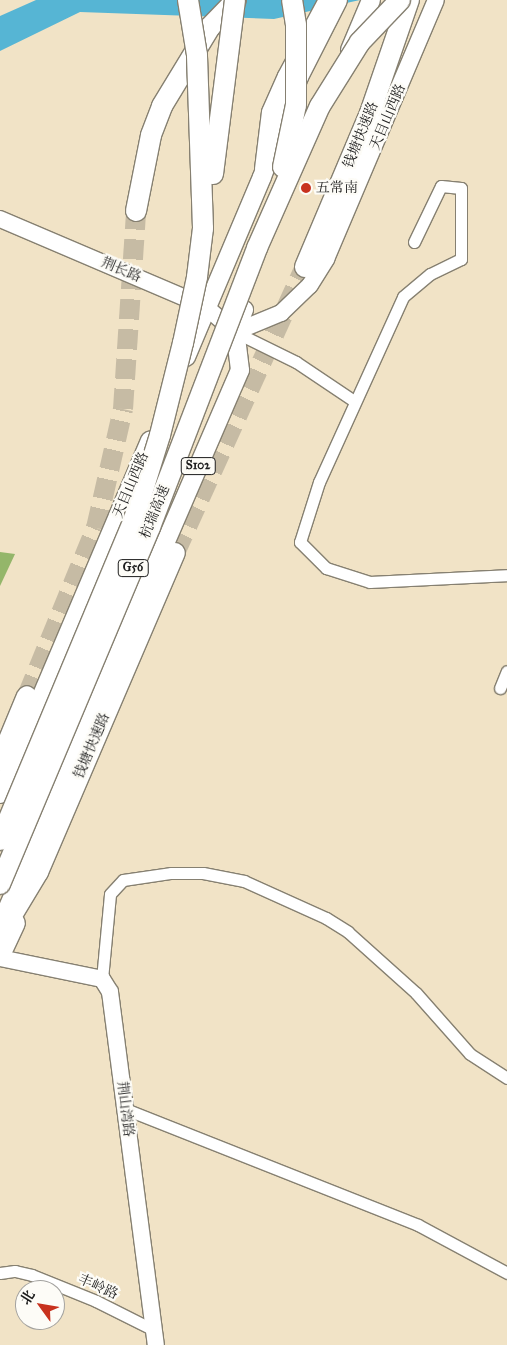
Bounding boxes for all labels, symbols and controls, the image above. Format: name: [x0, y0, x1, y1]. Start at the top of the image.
street label: 天目山西路: [367, 82, 409, 152]
street label: 钱塘快速路: [340, 99, 382, 171]
place label: 五常南: [316, 180, 358, 196]
marker: 五常南: [300, 182, 312, 194]
street label: 荆长路: [98, 254, 144, 286]
street label: 天目山西路: [110, 450, 152, 520]
road number: S102: [180, 456, 216, 476]
street label: 杭瑞高速: [137, 483, 173, 541]
road number: G56: [117, 558, 149, 578]
street label: 钱塘快速路: [71, 711, 113, 781]
street label: 荆山湾路: [113, 1080, 137, 1138]
street label: 丰岭路: [75, 1271, 121, 1303]
north arrow: [15, 1280, 65, 1330]
text: 北: [17, 1287, 39, 1308]

